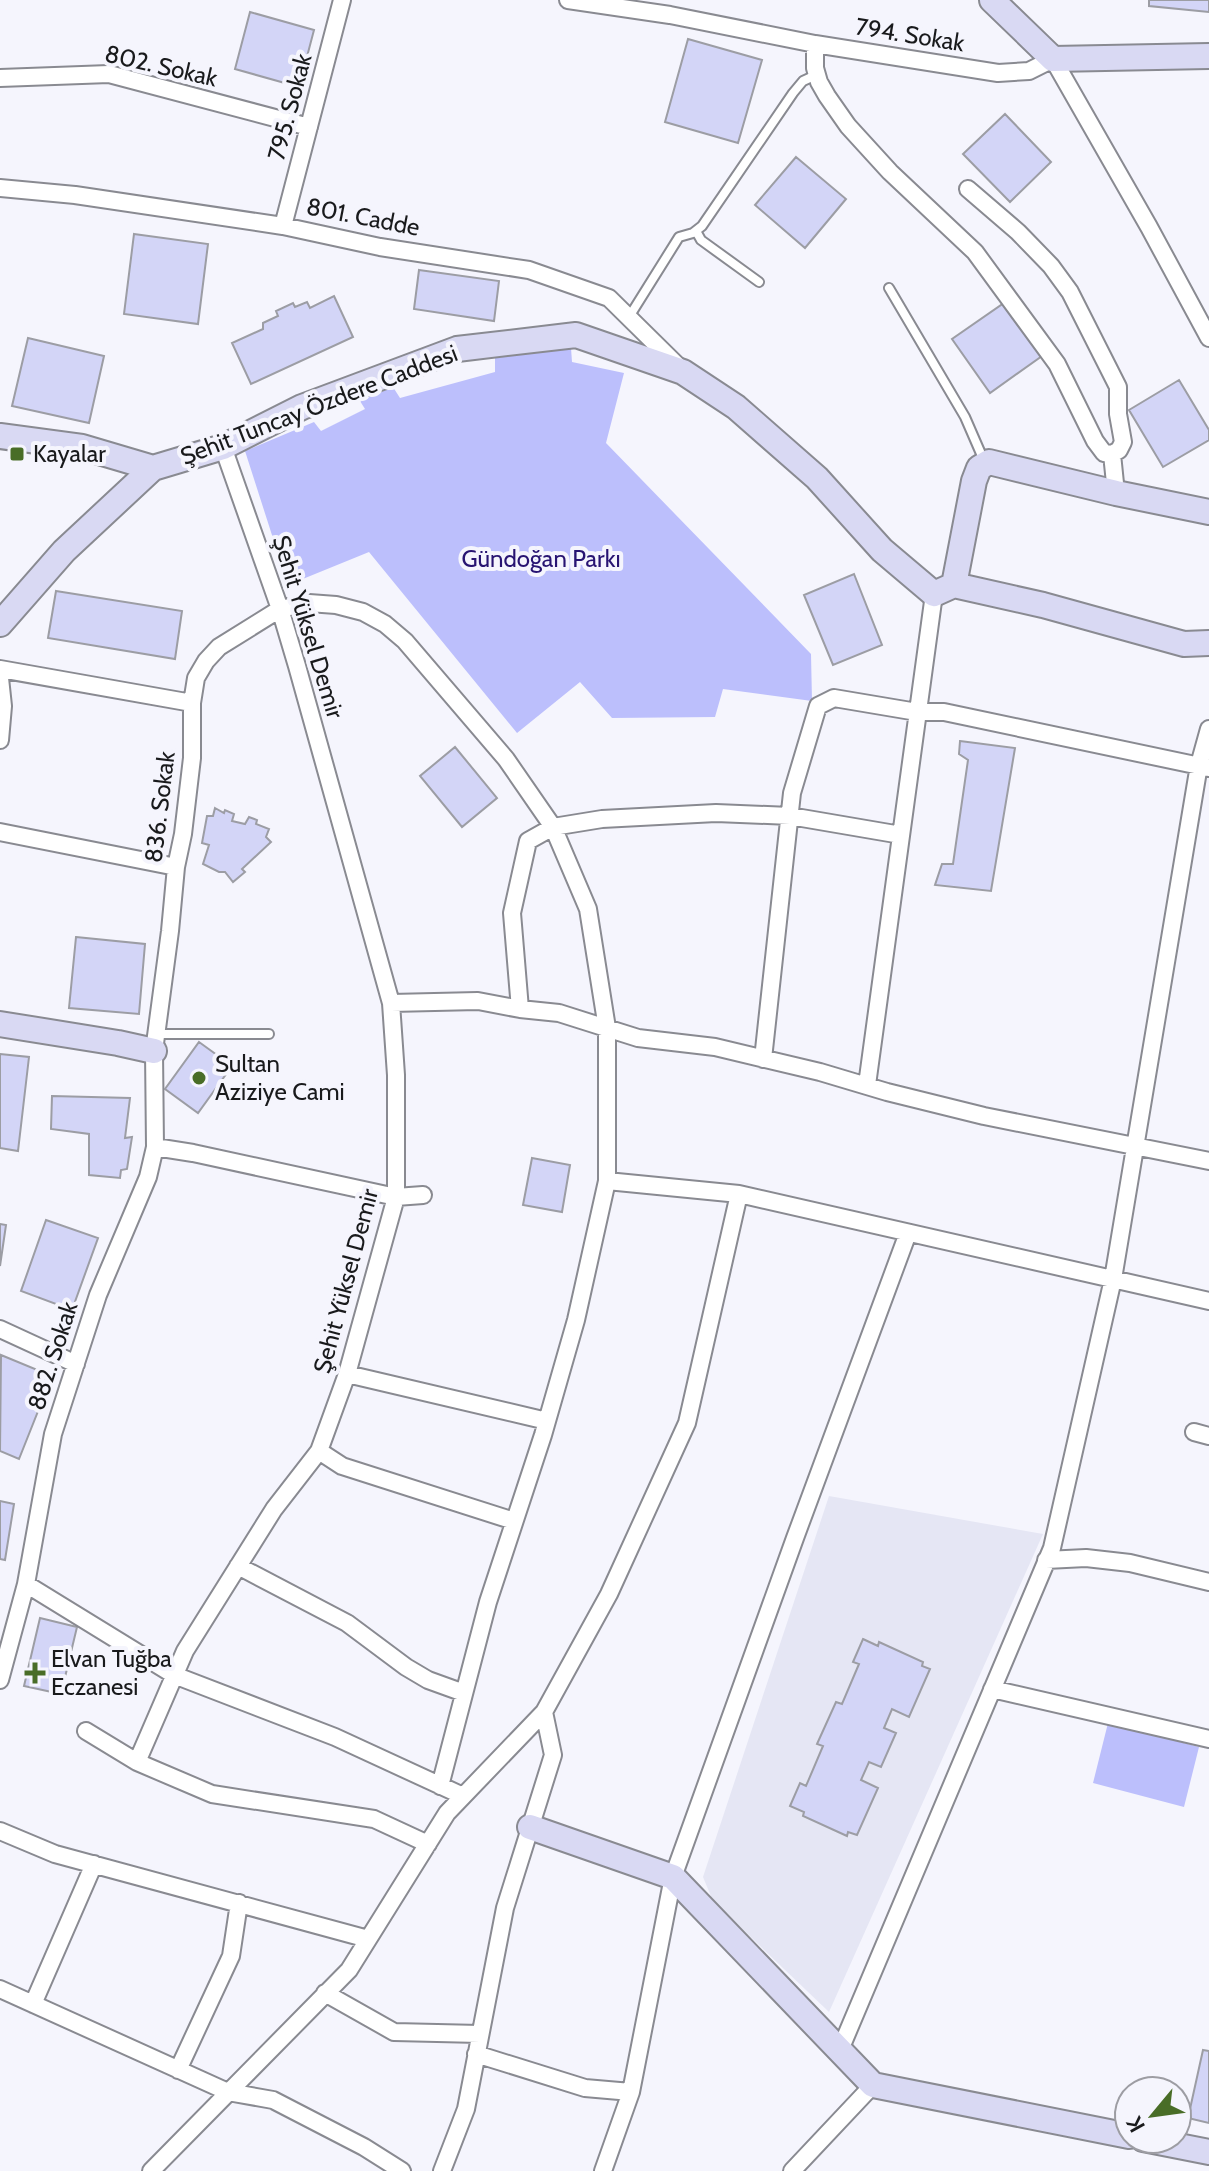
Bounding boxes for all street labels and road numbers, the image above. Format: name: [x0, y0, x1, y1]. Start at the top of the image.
street label: 794. Sokak: [854, 12, 967, 57]
street label: 802. Sokak: [102, 39, 220, 93]
street label: 795. Sokak: [261, 50, 318, 163]
street label: 801. Cadde: [304, 191, 422, 242]
street label: Şehit Tuncay Özdere Caddesi: [176, 338, 461, 471]
street label: Şehit Yüksel Demir: [267, 532, 350, 722]
street label: 836. Sokak: [138, 750, 181, 864]
street label: Şehit Yüksel Demir: [307, 1185, 384, 1376]
street label: 882. Sokak: [21, 1298, 84, 1414]

